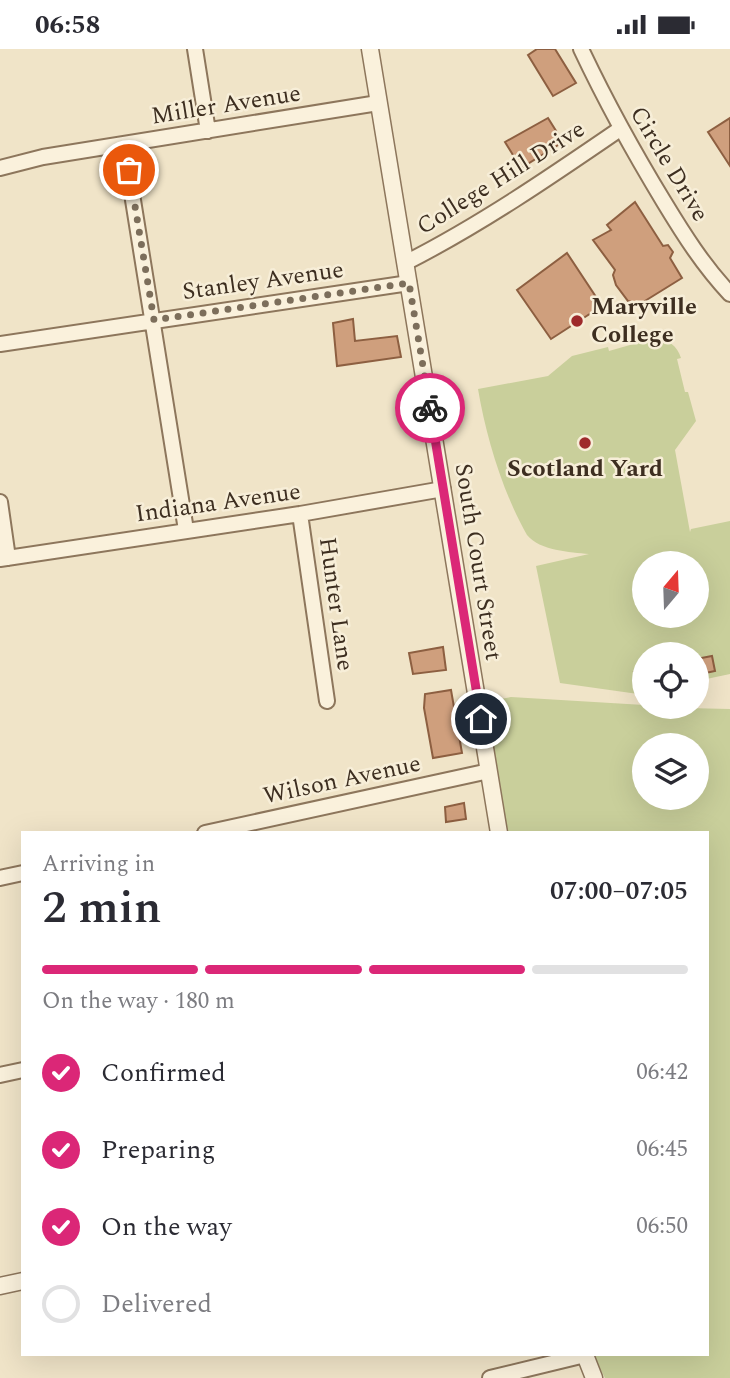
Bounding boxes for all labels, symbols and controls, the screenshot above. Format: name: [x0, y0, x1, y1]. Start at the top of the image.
text: 06:58: [35, 5, 100, 45]
street label: Miller Avenue: [149, 75, 303, 135]
street label: Circle Drive: [620, 99, 718, 229]
street label: College Hill Drive: [410, 112, 592, 244]
pin: [99, 140, 159, 200]
icon: bag: [110, 151, 148, 189]
street label: Stanley Avenue: [180, 252, 346, 310]
place label: Maryville College: [591, 289, 697, 353]
marker: Maryville College: [569, 313, 585, 329]
courier: [395, 373, 465, 443]
icon: bike: [411, 389, 449, 427]
marker: Scotland Yard: [577, 435, 593, 451]
place label: Scotland Yard: [507, 451, 663, 487]
street label: South Court Street: [445, 461, 511, 663]
street label: Indiana Avenue: [133, 474, 303, 532]
street label: Hunter Lane: [309, 535, 363, 673]
north arrow: [632, 551, 709, 628]
map controls: [632, 551, 709, 810]
button: locate: [632, 642, 709, 719]
pin: [451, 689, 511, 749]
icon: home: [462, 700, 500, 738]
button: layers: [632, 733, 709, 810]
street label: Wilson Avenue: [260, 746, 424, 814]
text: Arriving in: [42, 847, 155, 882]
text: 07:00–07:05: [550, 871, 688, 911]
text: 2 min: [42, 873, 161, 943]
text: On the way · 180 m: [42, 984, 235, 1019]
text: Confirmed: [101, 1053, 226, 1093]
icon: check: [42, 1054, 80, 1092]
text: 06:42: [636, 1055, 688, 1090]
text: Preparing: [101, 1130, 215, 1170]
icon: check: [42, 1131, 80, 1169]
text: 06:45: [636, 1132, 688, 1167]
text: On the way: [101, 1207, 232, 1247]
icon: check: [42, 1208, 80, 1246]
text: 06:50: [636, 1209, 688, 1244]
text: Delivered: [101, 1284, 212, 1324]

